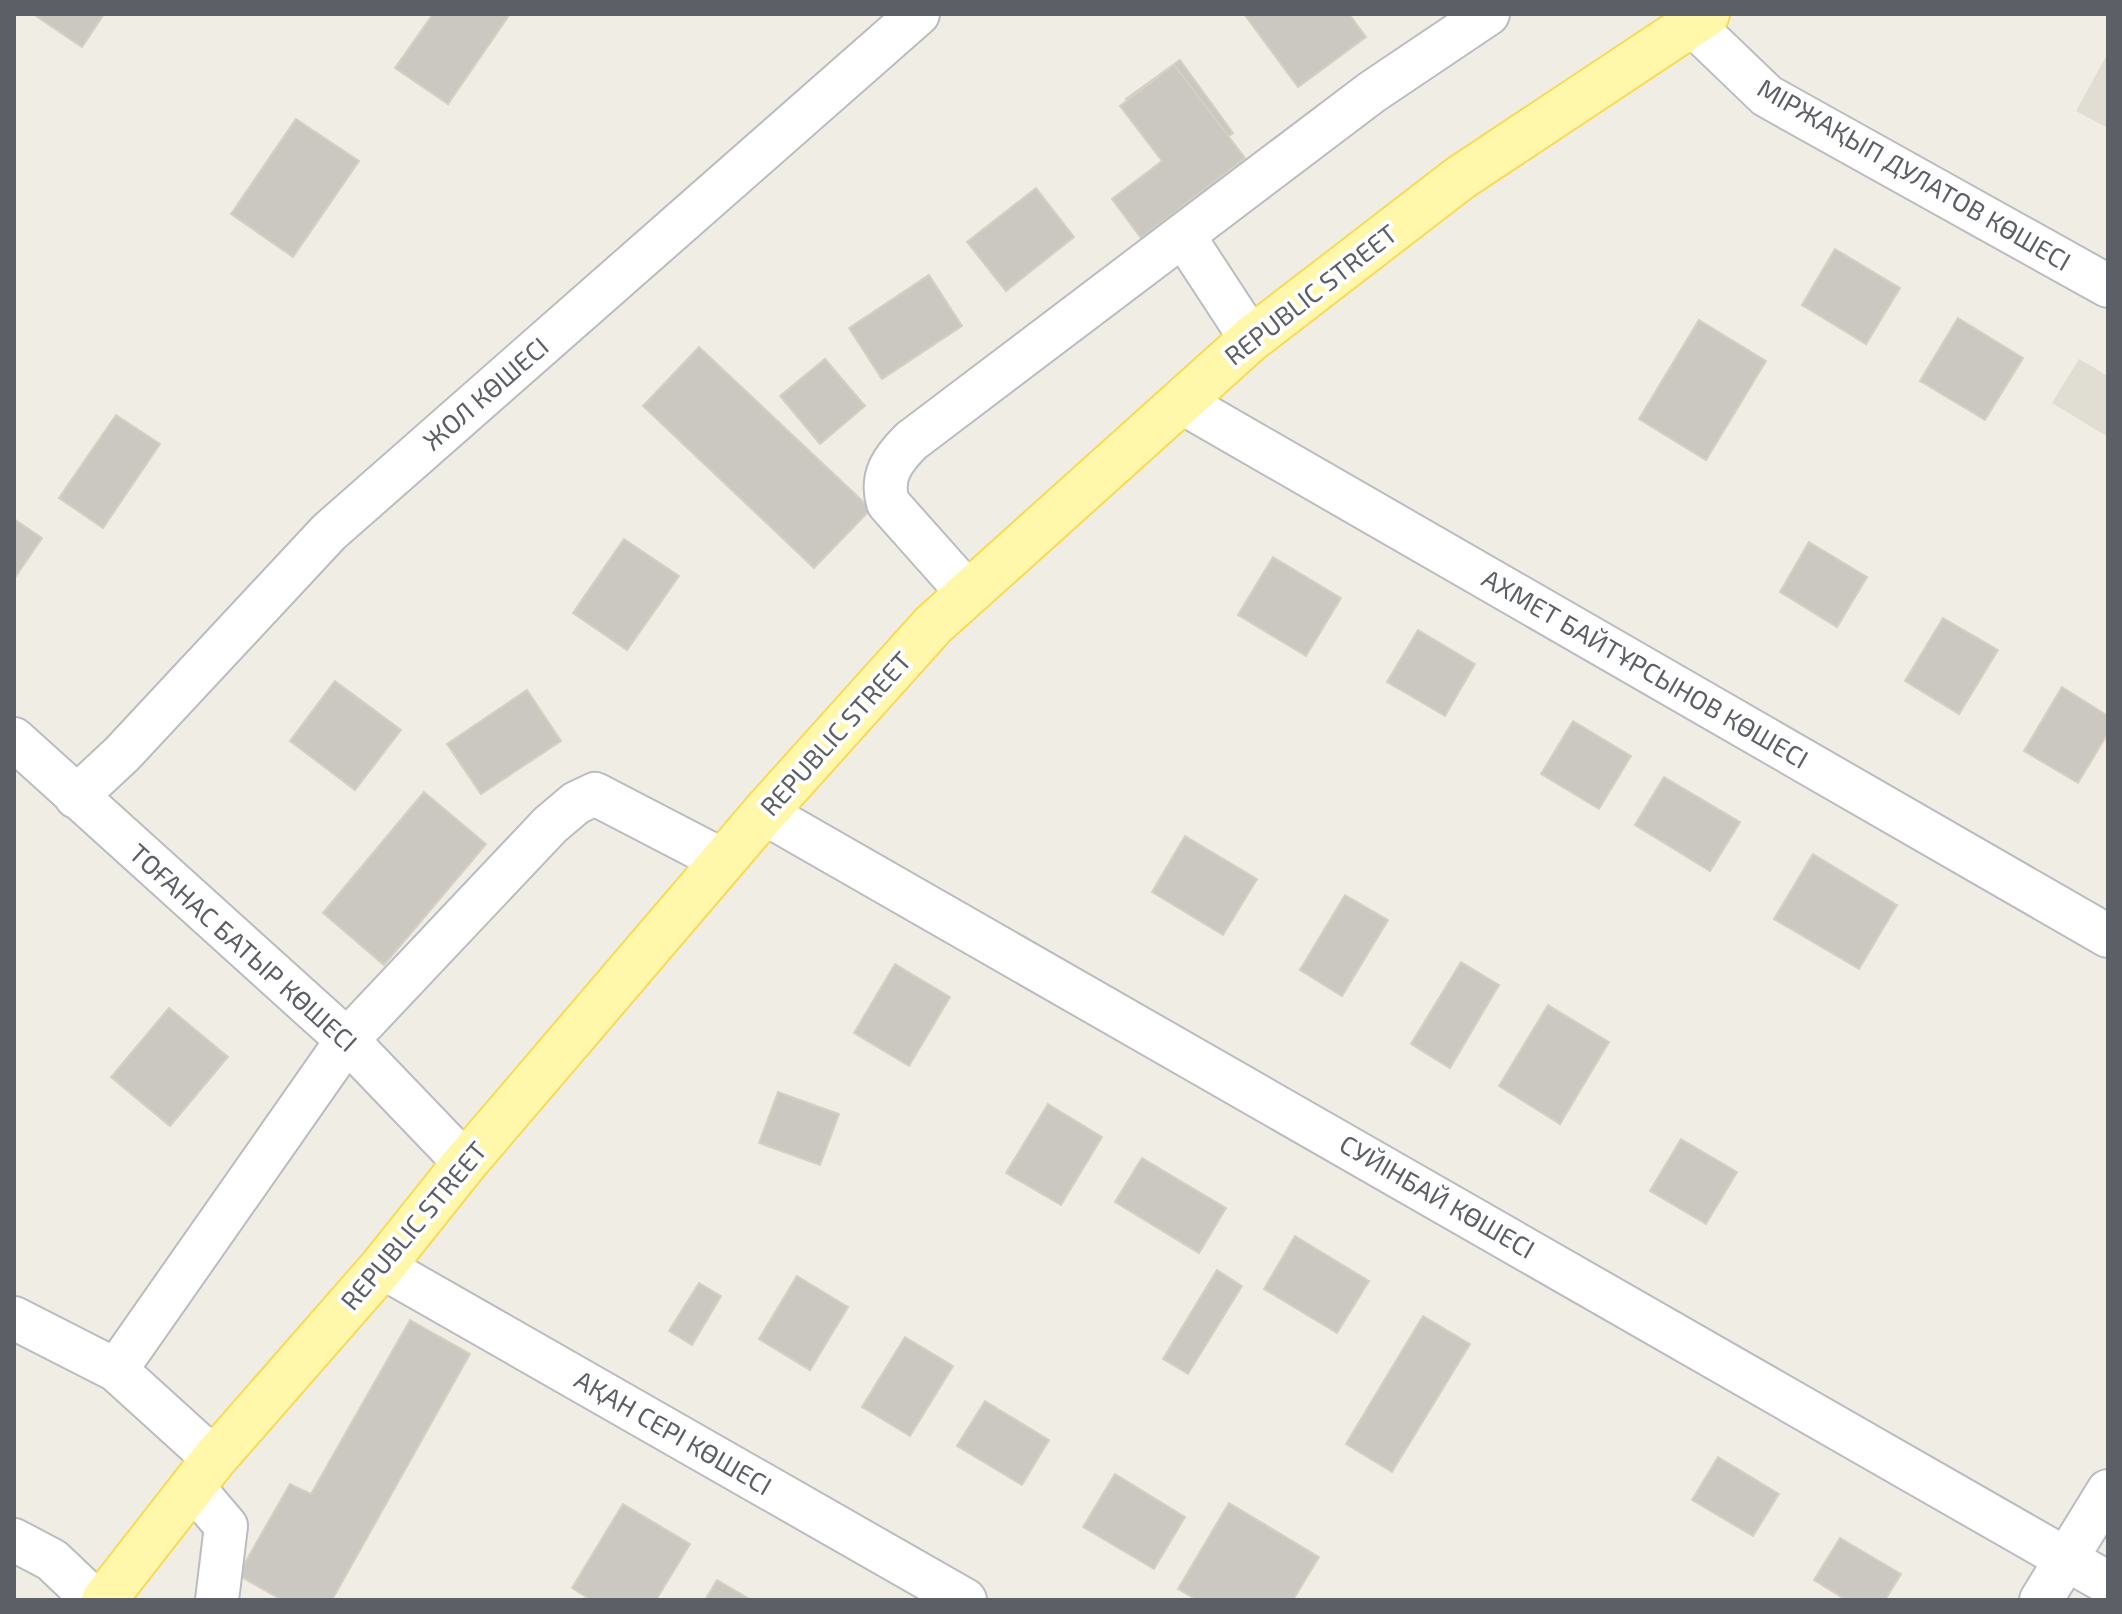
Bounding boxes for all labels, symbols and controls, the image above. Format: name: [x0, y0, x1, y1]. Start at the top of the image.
street label: МІРЖАҚЫП ДУЛАТОВ КӨШЕСІ: [1753, 71, 2077, 276]
street label: REPUBLIC STREET: [1218, 217, 1402, 371]
street label: ЖОЛ КӨШЕСІ: [416, 330, 554, 456]
street label: АХМЕТ БАЙТҰРСЫНОВ КӨШЕСІ: [1477, 561, 1814, 774]
street label: REPUBLIC STREET: [753, 645, 917, 821]
street label: ТОҒАНАС БАТЫР КӨШЕСІ: [124, 837, 364, 1057]
street label: СУЙІНБАЙ КӨШЕСІ: [1335, 1127, 1541, 1264]
street label: REPUBLIC STREET: [333, 1135, 492, 1316]
street label: АҚАН СЕРІ КӨШЕСІ: [570, 1363, 778, 1501]

